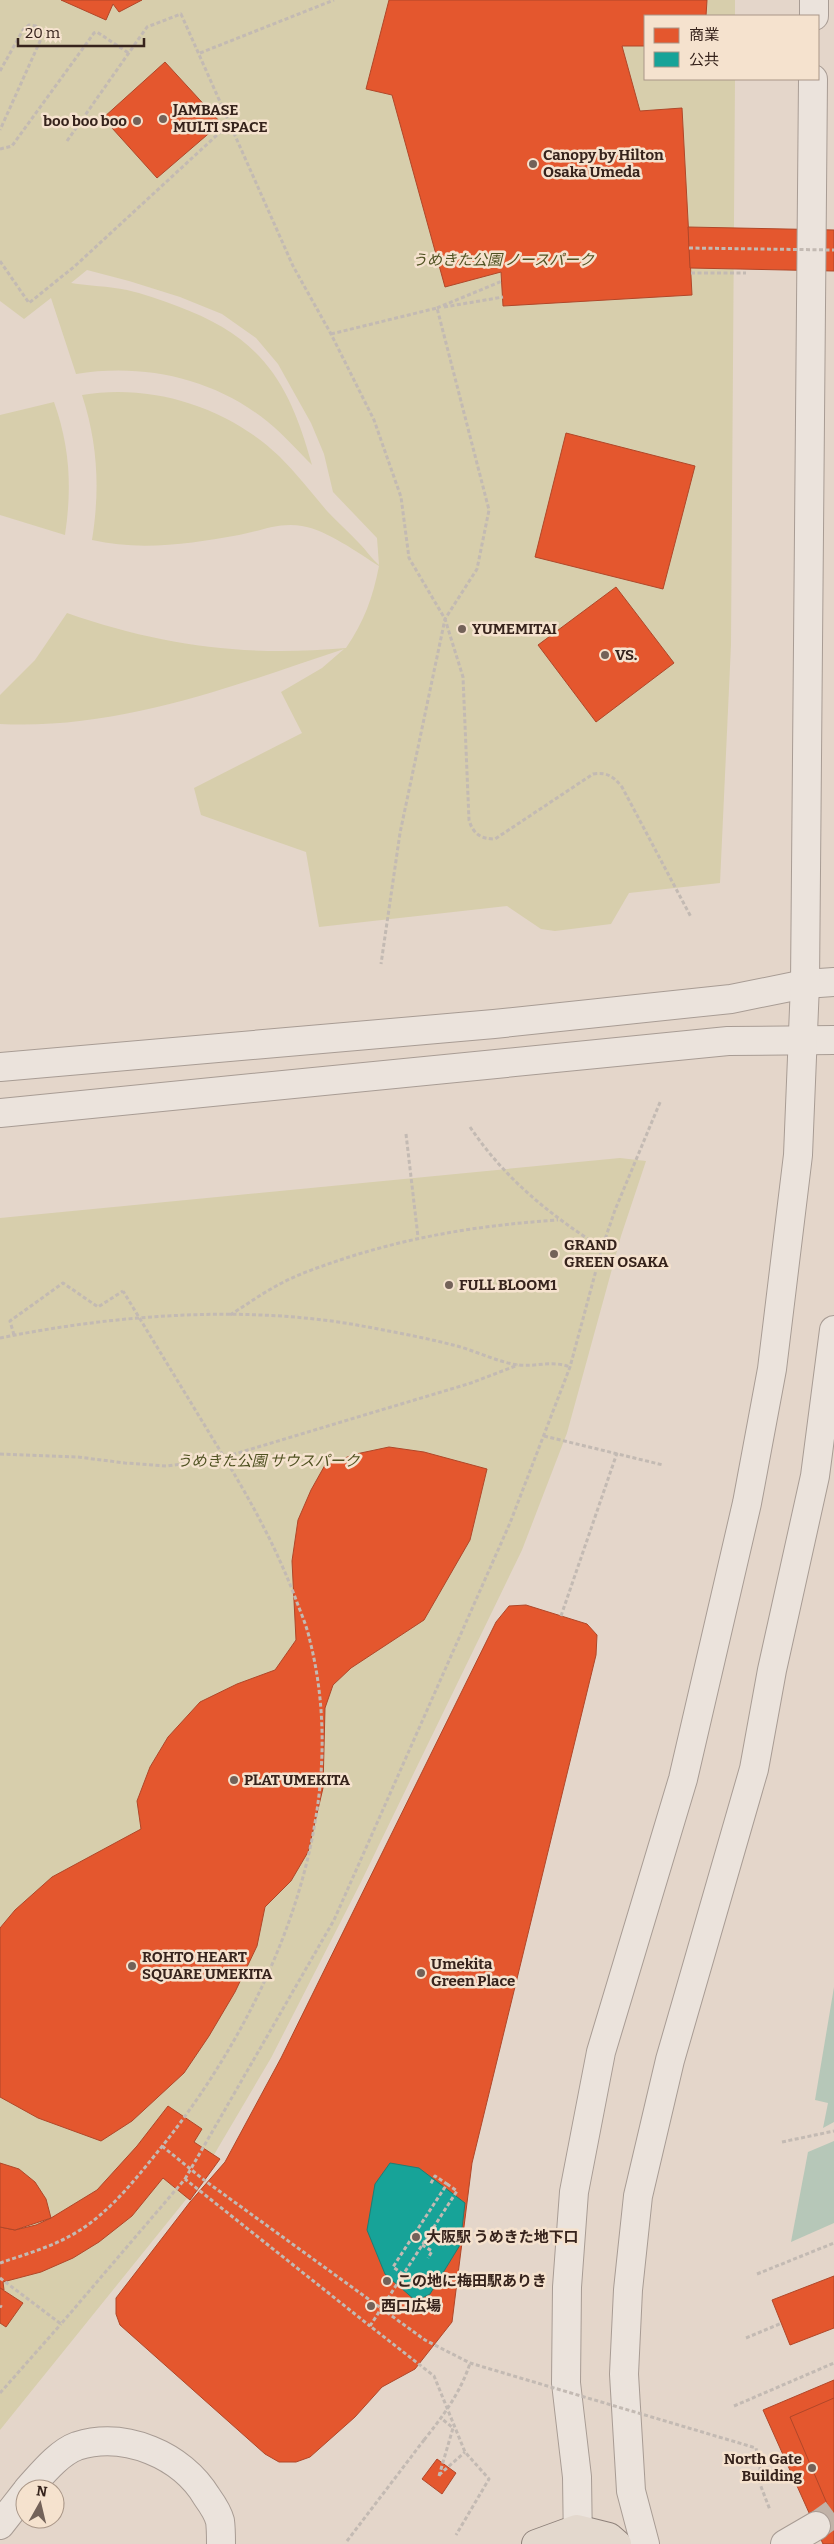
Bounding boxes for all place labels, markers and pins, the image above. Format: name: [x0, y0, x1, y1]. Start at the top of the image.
place label: JAMBASE MULTI SPACE: [172, 101, 268, 136]
place label: boo boo boo: [43, 112, 127, 130]
marker: JAMBASE MULTI SPACE: [157, 113, 169, 125]
marker: boo boo boo: [131, 115, 143, 127]
place label: Canopy by Hilton Osaka Umeda: [543, 146, 664, 181]
marker: Canopy by Hilton Osaka Umeda: [527, 158, 539, 170]
place label: YUMEMITAI: [472, 620, 557, 638]
marker: YUMEMITAI: [456, 623, 468, 635]
place label: VS.: [615, 646, 637, 664]
marker: VS.: [599, 649, 611, 661]
place label: GRAND GREEN OSAKA: [564, 1236, 669, 1271]
marker: GRAND GREEN OSAKA: [548, 1248, 560, 1260]
place label: FULL BLOOM1: [459, 1276, 557, 1294]
marker: FULL BLOOM1: [443, 1279, 455, 1291]
place label: PLAT UMEKITA: [244, 1771, 350, 1789]
marker: PLAT UMEKITA: [228, 1774, 240, 1786]
place label: ROHTO HEART SQUARE UMEKITA: [142, 1948, 273, 1983]
place label: Umekita Green Place: [431, 1955, 515, 1990]
marker: ROHTO HEART SQUARE UMEKITA: [126, 1960, 138, 1972]
marker: Umekita Green Place: [415, 1967, 427, 1979]
place label: 大阪駅 うめきた地下口: [426, 2228, 579, 2246]
marker: 大阪駅 うめきた地下口: [410, 2231, 422, 2243]
place label: この地に梅田駅ありき: [397, 2272, 547, 2290]
marker: この地に梅田駅ありき: [381, 2275, 393, 2287]
place label: 西口広場: [381, 2297, 441, 2315]
marker: 西口広場: [365, 2300, 377, 2312]
place label: North Gate Building: [724, 2450, 802, 2485]
marker: North Gate Building: [806, 2462, 818, 2474]

